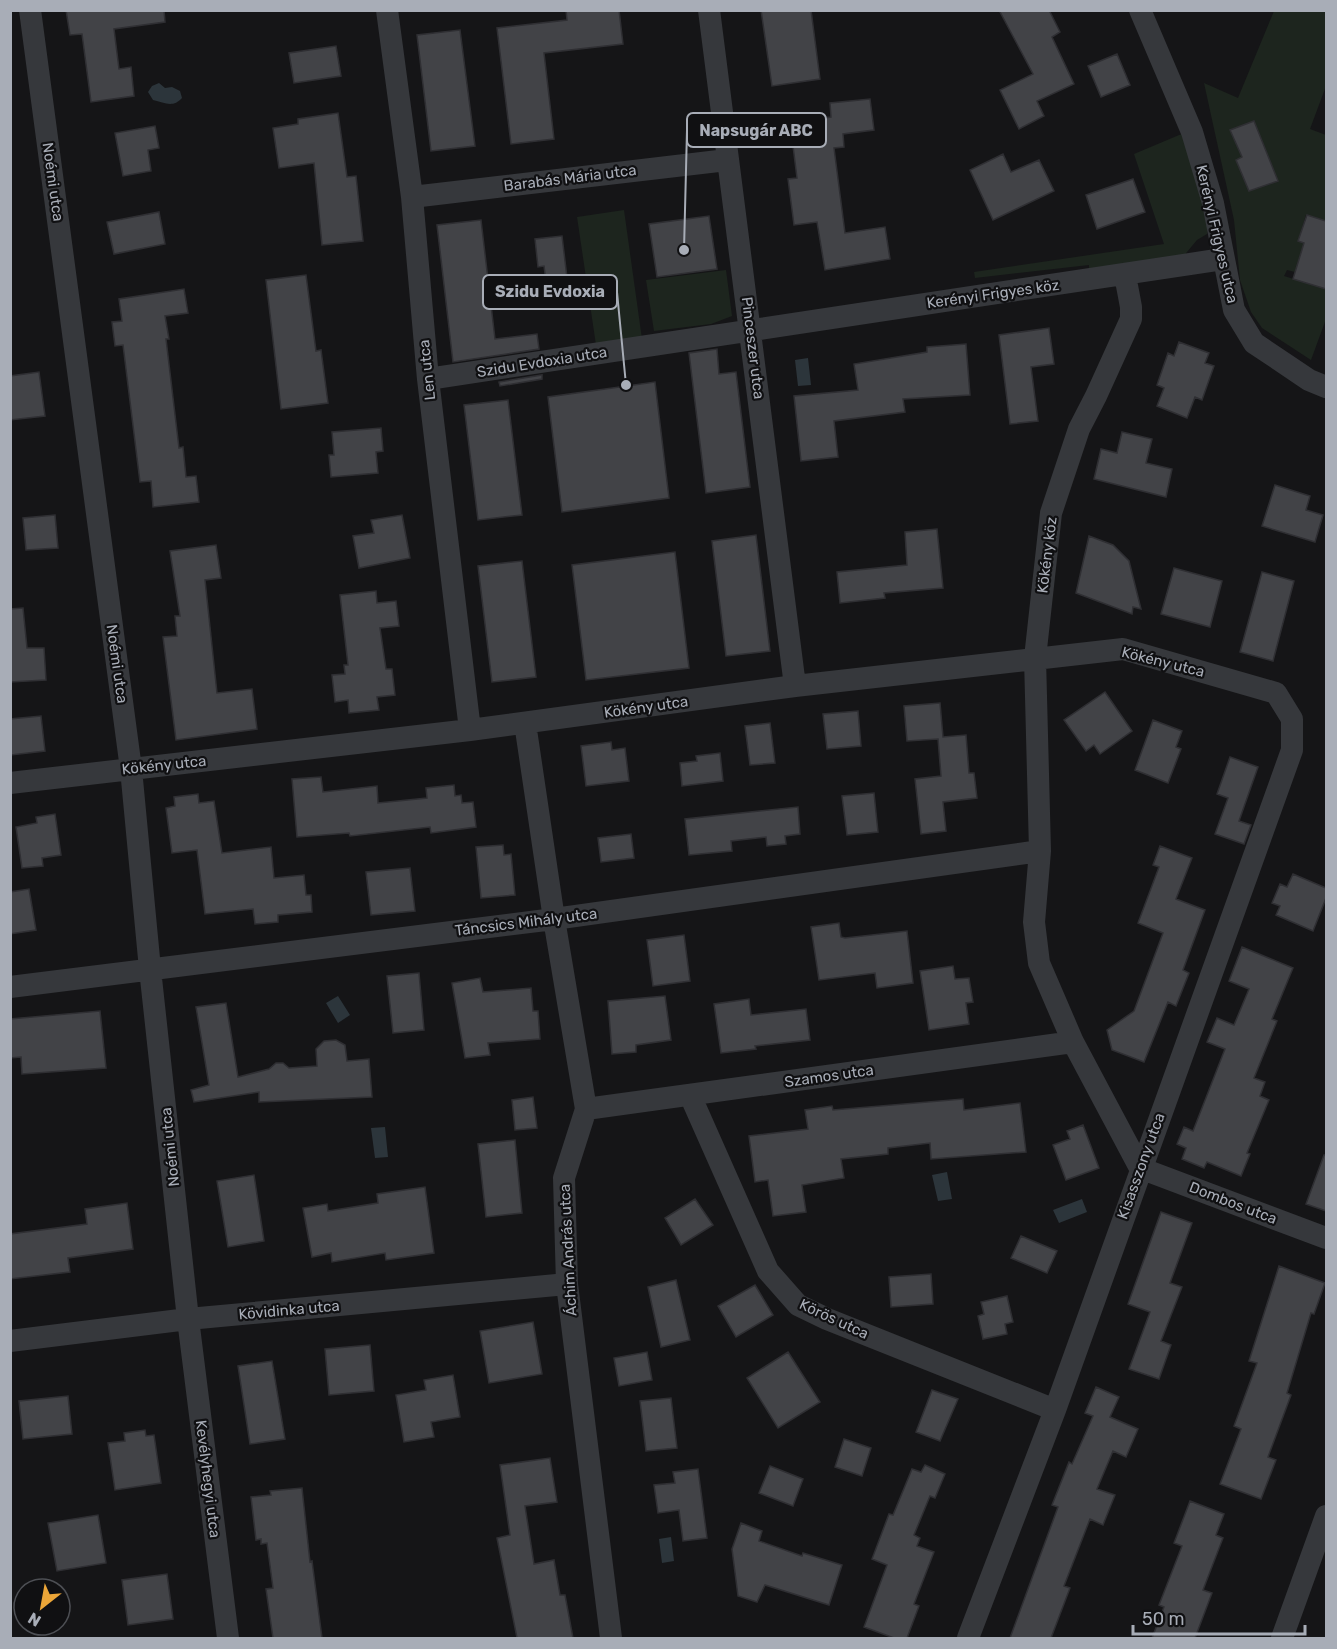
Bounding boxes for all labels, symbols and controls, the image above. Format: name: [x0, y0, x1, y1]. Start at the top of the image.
callout: Napsugár ABC: [687, 113, 826, 147]
text: Napsugár ABC: [699, 121, 813, 140]
street label: Noémi utca: [39, 141, 67, 223]
street label: Barabás Mária utca: [503, 161, 637, 195]
street label: Kerényi Frigyes utca: [1192, 163, 1242, 305]
callout: Szidu Evdoxia: [483, 275, 617, 309]
street label: Kerényi Frigyes köz: [926, 276, 1061, 312]
text: Szidu Evdoxia: [495, 282, 605, 301]
street label: Pinceszer utca: [738, 296, 768, 400]
street label: Len utca: [415, 339, 439, 401]
street label: Szidu Evdoxia utca: [476, 343, 608, 381]
street label: Kökény köz: [1033, 515, 1061, 594]
street label: Noémi utca: [103, 623, 131, 705]
street label: Kökény utca: [1120, 643, 1206, 681]
street label: Kökény utca: [603, 692, 689, 722]
street label: Kökény utca: [121, 752, 207, 778]
street label: Táncsics Mihály utca: [454, 904, 598, 940]
street label: Szamos utca: [783, 1061, 875, 1091]
street label: Noémi utca: [157, 1107, 183, 1187]
street label: Kisasszony utca: [1113, 1110, 1169, 1222]
street label: Dombos utca: [1187, 1178, 1279, 1228]
street label: Áchim András utca: [556, 1183, 580, 1317]
street label: Körös utca: [797, 1295, 871, 1343]
street label: Kövidinka utca: [238, 1297, 340, 1323]
street label: Kevélyhegyi utca: [192, 1419, 224, 1539]
north arrow: [12, 1577, 72, 1637]
scale bar: [1133, 1598, 1306, 1636]
text: N: [25, 1608, 44, 1631]
text: 50 m: [1142, 1608, 1185, 1630]

